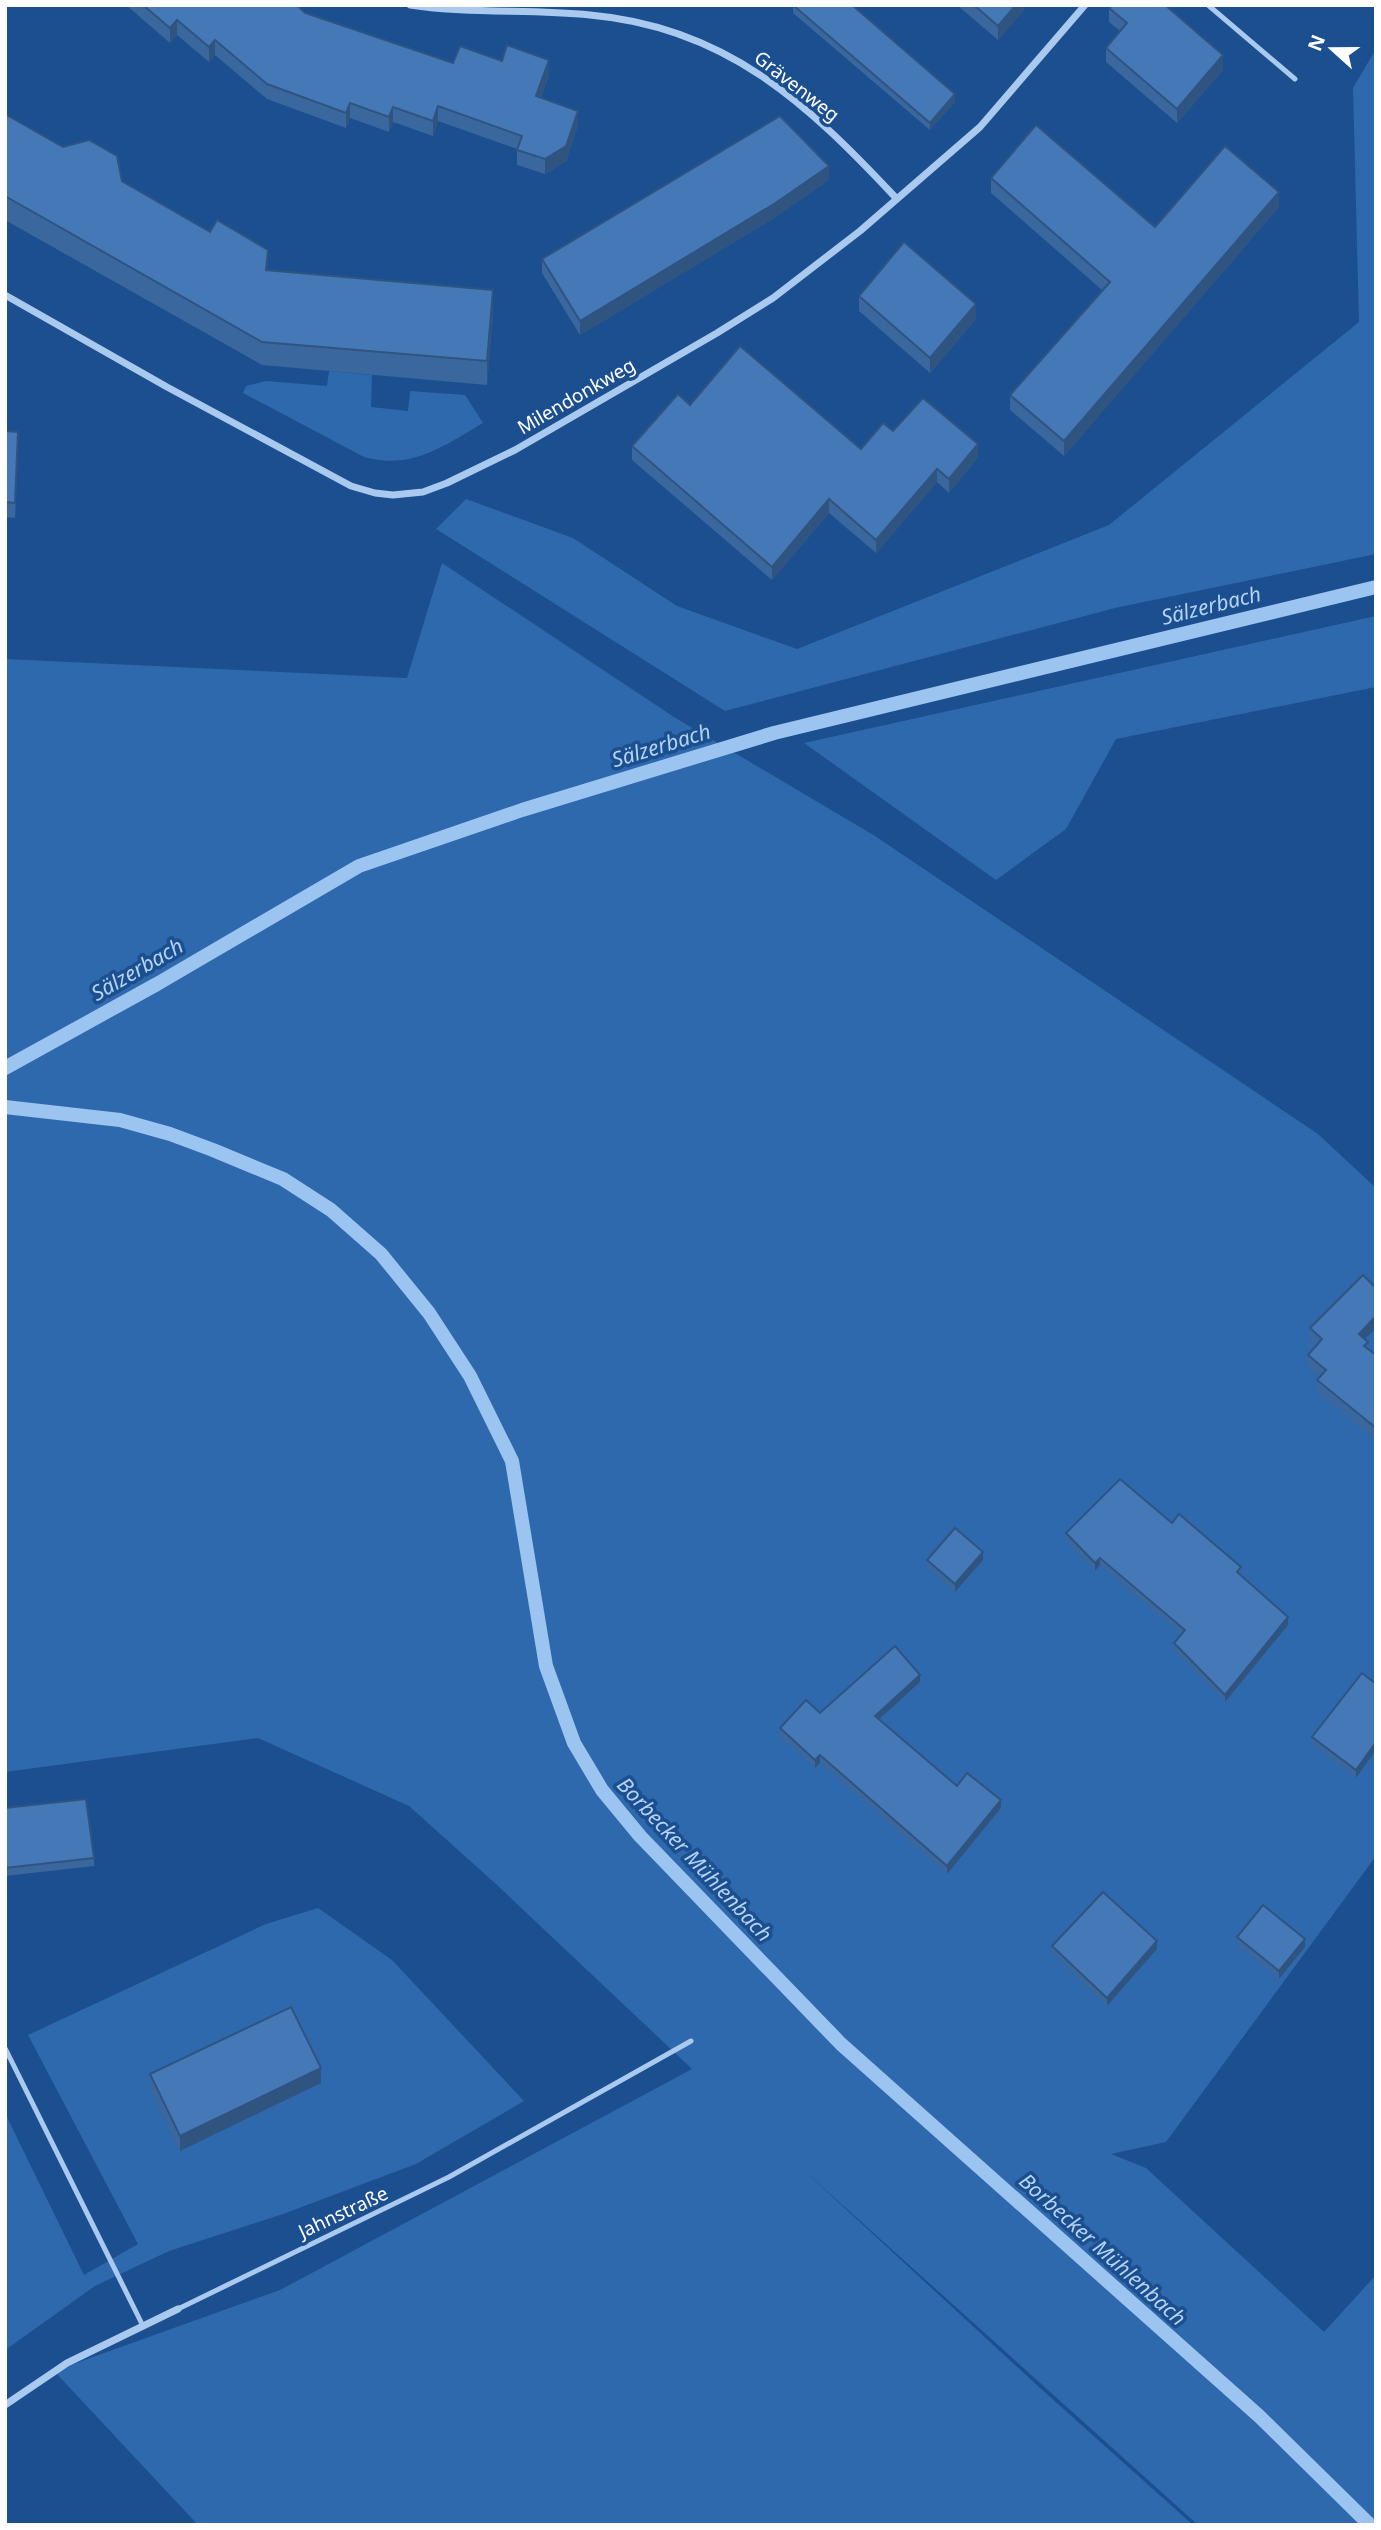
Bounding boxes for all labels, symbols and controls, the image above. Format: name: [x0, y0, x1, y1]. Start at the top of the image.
north arrow: [1297, 14, 1367, 84]
text: N: [1301, 31, 1331, 55]
street label: Grävenweg: [749, 45, 845, 127]
street label: Milendonkweg: [512, 352, 640, 440]
water label: Sälzerbach: [1158, 579, 1264, 631]
water label: Sälzerbach: [608, 717, 714, 773]
water label: Sälzerbach: [86, 931, 188, 1007]
water label: Borbecker Mühlenbach: [611, 1771, 779, 1947]
water label: Borbecker Mühlenbach: [1014, 2167, 1192, 2331]
street label: Jahnstraße: [292, 2180, 392, 2245]

